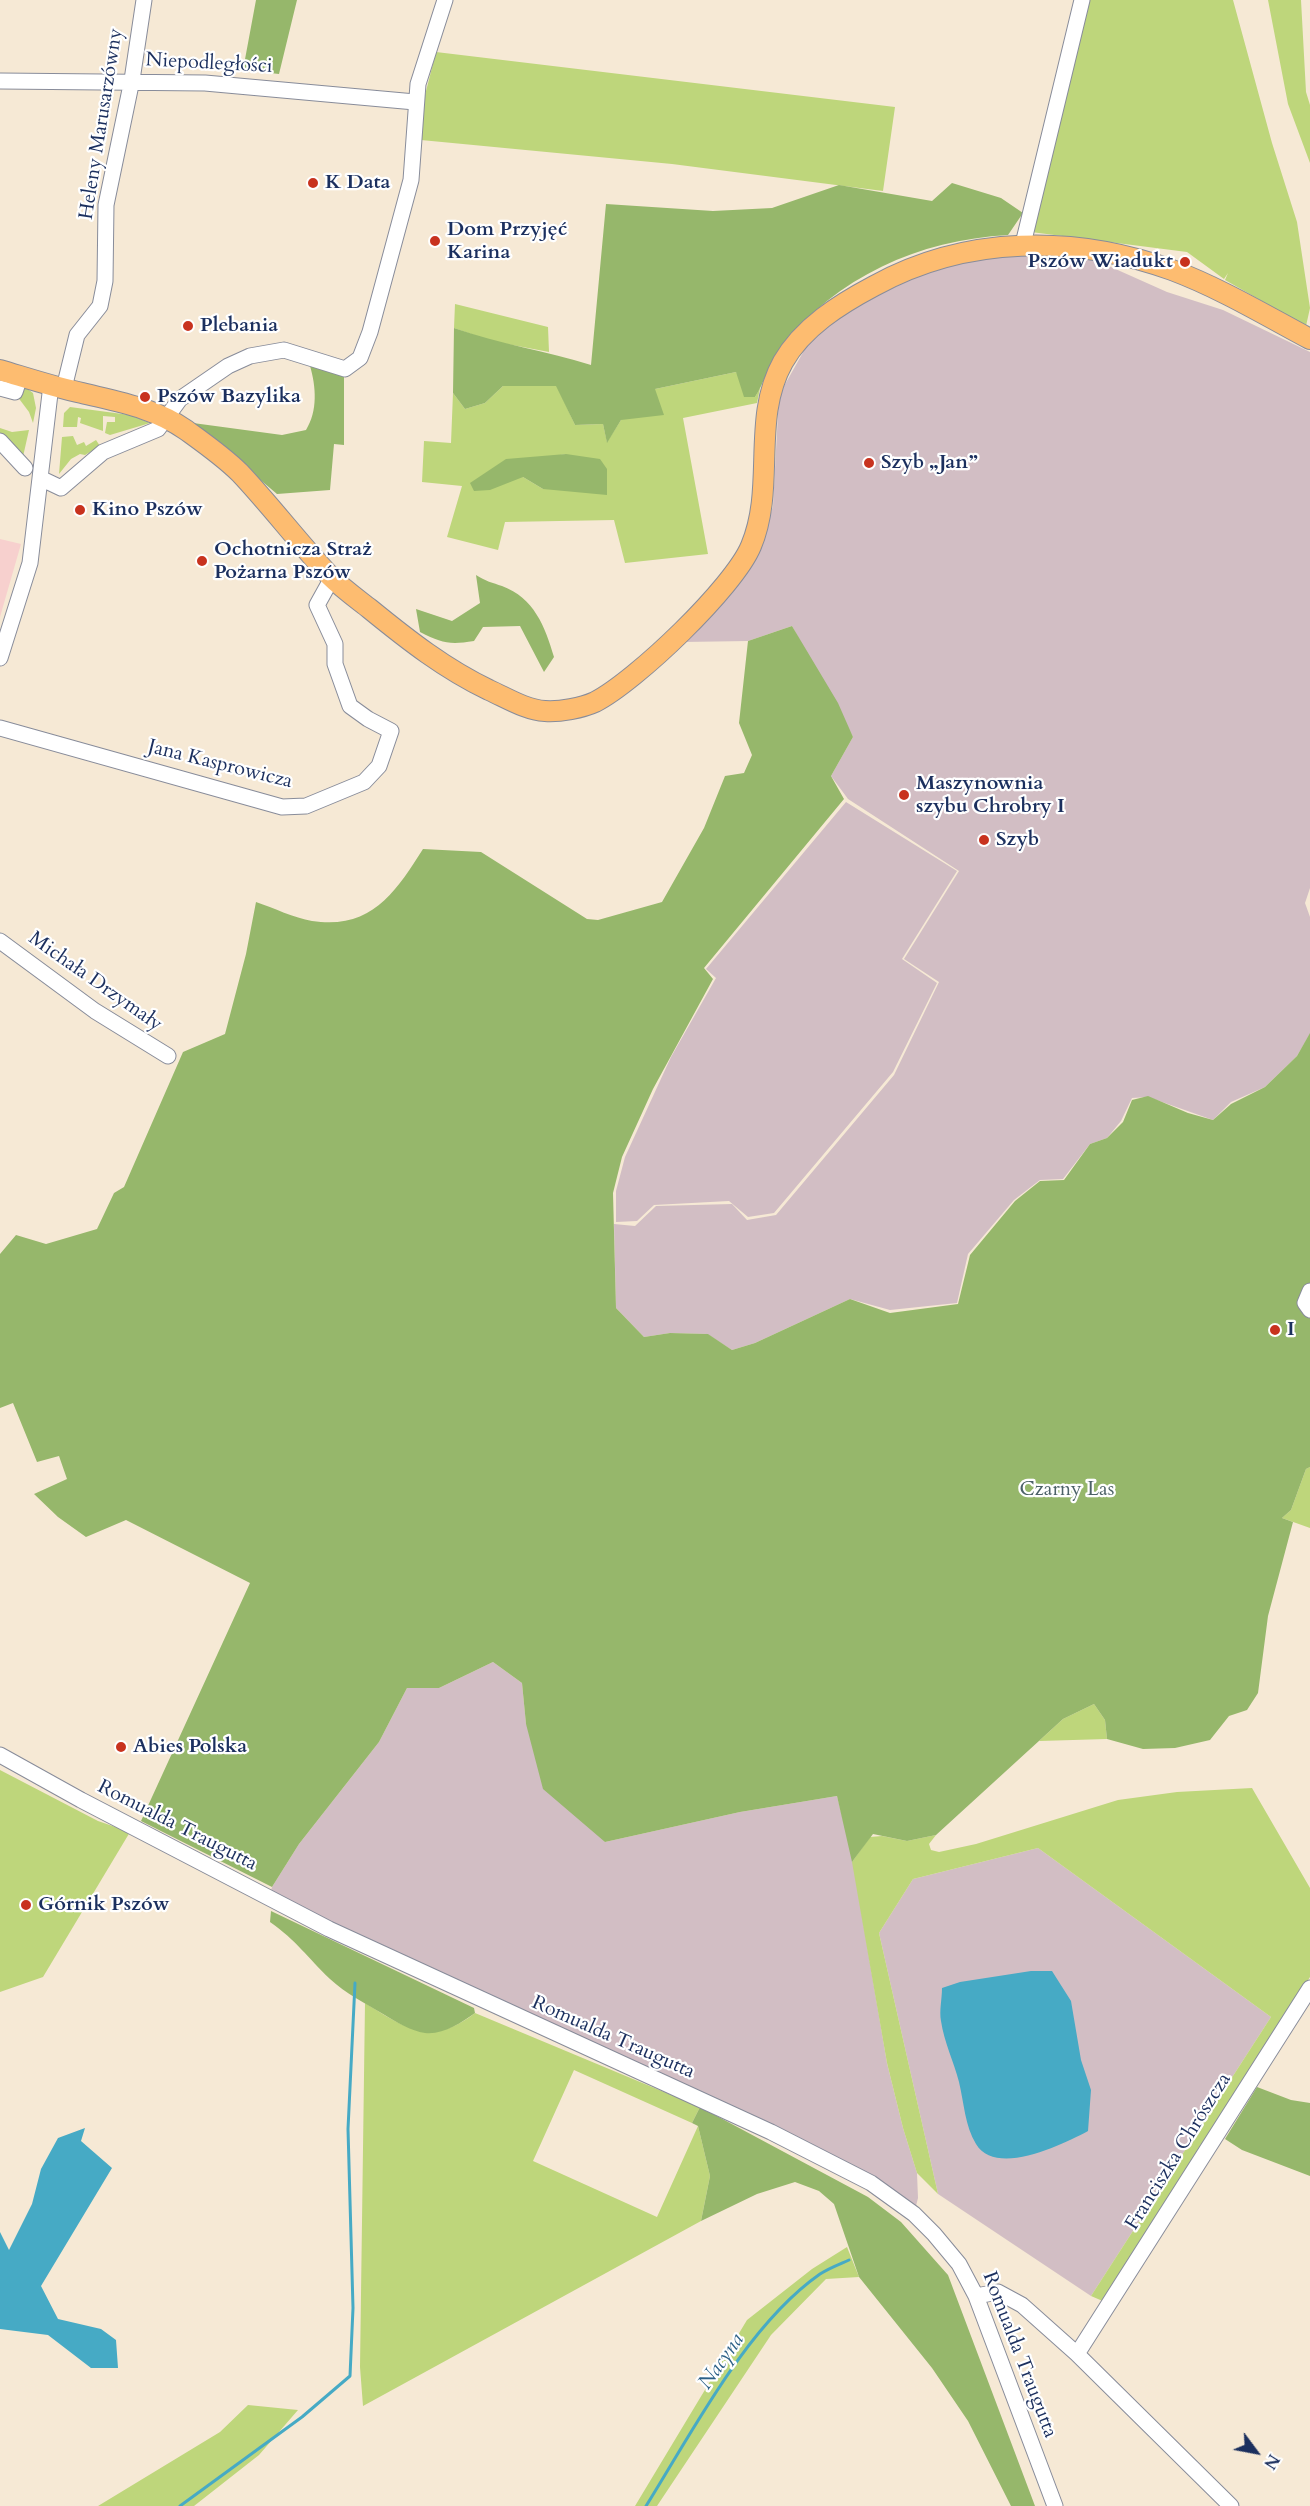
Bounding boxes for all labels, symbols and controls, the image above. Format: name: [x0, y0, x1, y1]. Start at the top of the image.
street label: Heleny Marusarzówny: [75, 27, 129, 221]
street label: Niepodległości: [145, 49, 273, 79]
place label: K Data: [325, 171, 390, 195]
marker: K Data: [306, 176, 320, 190]
place label: Dom Przyjęć Karina: [447, 218, 567, 265]
marker: Dom Przyjęć Karina: [428, 234, 442, 248]
place label: Pszów Wiadukt: [1028, 250, 1173, 274]
marker: Pszów Wiadukt: [1178, 255, 1192, 269]
place label: Plebania: [200, 314, 278, 338]
marker: Plebania: [181, 319, 195, 333]
place label: Pszów Bazylika: [157, 385, 301, 409]
marker: Pszów Bazylika: [138, 390, 152, 404]
place label: Szyb „Jan”: [881, 451, 978, 475]
marker: Szyb „Jan”: [862, 456, 876, 470]
place label: Kino Pszów: [92, 498, 203, 522]
marker: Kino Pszów: [73, 503, 87, 517]
place label: Ochotnicza Straż Pożarna Pszów: [214, 538, 372, 585]
marker: Ochotnicza Straż Pożarna Pszów: [195, 554, 209, 568]
street label: Jana Kasprowicza: [145, 735, 295, 795]
place label: Maszynownia szybu Chrobry I: [916, 772, 1065, 819]
marker: Maszynownia szybu Chrobry I: [897, 788, 911, 802]
place label: Szyb: [996, 828, 1039, 852]
marker: Szyb: [977, 833, 991, 847]
street label: Michała Drzymały: [24, 927, 166, 1037]
place label: I: [1287, 1318, 1295, 1342]
marker: I: [1268, 1323, 1282, 1337]
park label: Czarny Las: [1020, 1478, 1114, 1502]
place label: Abies Polska: [133, 1735, 247, 1759]
marker: Abies Polska: [114, 1740, 128, 1754]
street label: Romualda Traugutta: [93, 1775, 261, 1877]
place label: Górnik Pszów: [38, 1893, 169, 1917]
marker: Górnik Pszów: [19, 1898, 33, 1912]
street label: Romualda Traugutta: [528, 1991, 698, 2085]
street label: Franciszka Chrószcza: [1121, 2069, 1237, 2235]
street label: Romualda Traugutta: [976, 2269, 1062, 2441]
water label: Nacyna: [694, 2329, 750, 2395]
north arrow: [1226, 2422, 1286, 2482]
text: N: [1258, 2450, 1284, 2473]

